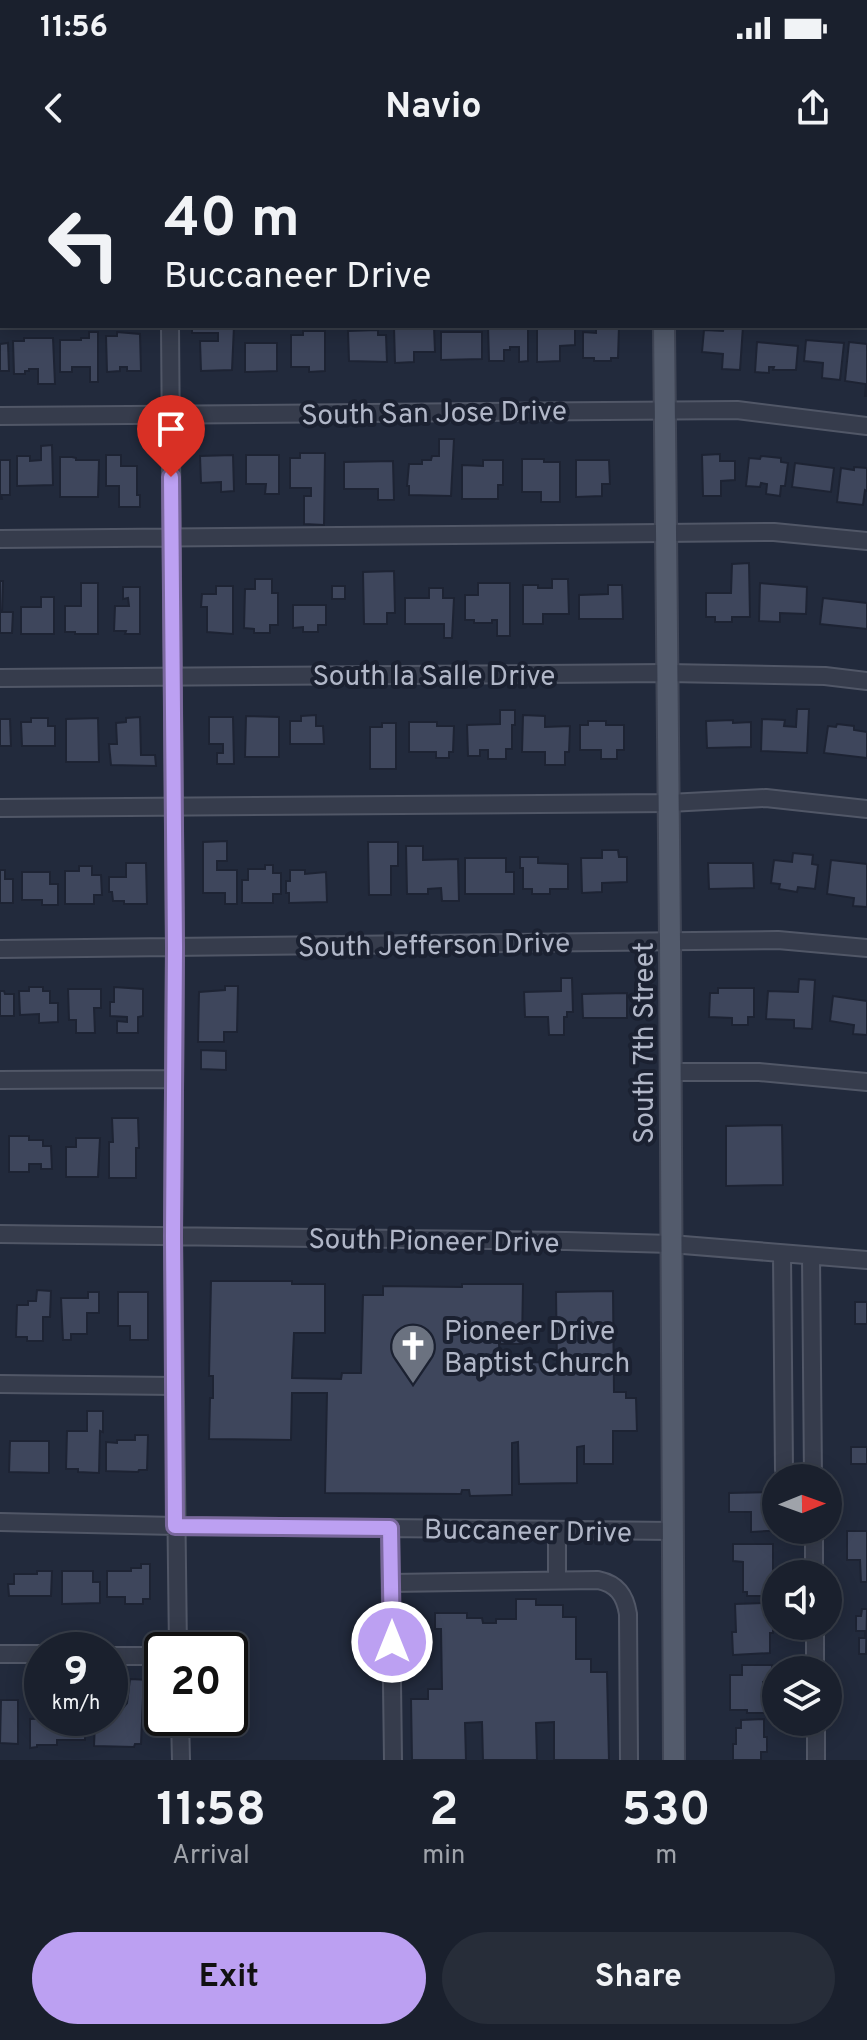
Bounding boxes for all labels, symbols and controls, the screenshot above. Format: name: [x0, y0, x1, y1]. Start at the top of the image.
text: 11:56: [40, 10, 108, 47]
text: Navio: [385, 85, 482, 131]
icon: back: [32, 86, 76, 130]
icon: share: [791, 86, 835, 130]
text: 40 m: [164, 186, 300, 256]
icon: left: [32, 192, 136, 296]
text: Buccaneer Drive: [164, 255, 431, 301]
pin: [137, 395, 205, 477]
street label: South San Jose Drive: [301, 395, 567, 435]
icon: arrive: [149, 407, 193, 451]
street label: South la Salle Drive: [313, 660, 555, 696]
street label: South Jefferson Drive: [298, 927, 570, 967]
street label: South 7th Street: [628, 942, 664, 1144]
street label: South Pioneer Drive: [308, 1223, 560, 1263]
place label: Pioneer Drive Baptist Church: [444, 1315, 630, 1383]
church icon: Pioneer Drive Baptist Church: [389, 1322, 437, 1385]
north arrow: [762, 1464, 842, 1544]
map controls: [762, 1464, 842, 1736]
street label: Buccaneer Drive: [424, 1513, 632, 1553]
button: sound: [762, 1560, 842, 1640]
position arrow: [350, 1600, 434, 1684]
speed limit sign: 20: [144, 1632, 248, 1736]
text: 9: [64, 1649, 88, 1699]
button: layers: [762, 1656, 842, 1736]
text: km/h: [52, 1691, 100, 1717]
text: 11:58: [156, 1782, 266, 1842]
text: 2: [429, 1782, 459, 1842]
text: 530: [622, 1782, 711, 1842]
text: Arrival: [172, 1840, 250, 1873]
text: min: [422, 1840, 465, 1873]
text: m: [655, 1840, 677, 1873]
button: Exit: [32, 1932, 426, 2024]
button: Share: [442, 1932, 835, 2024]

